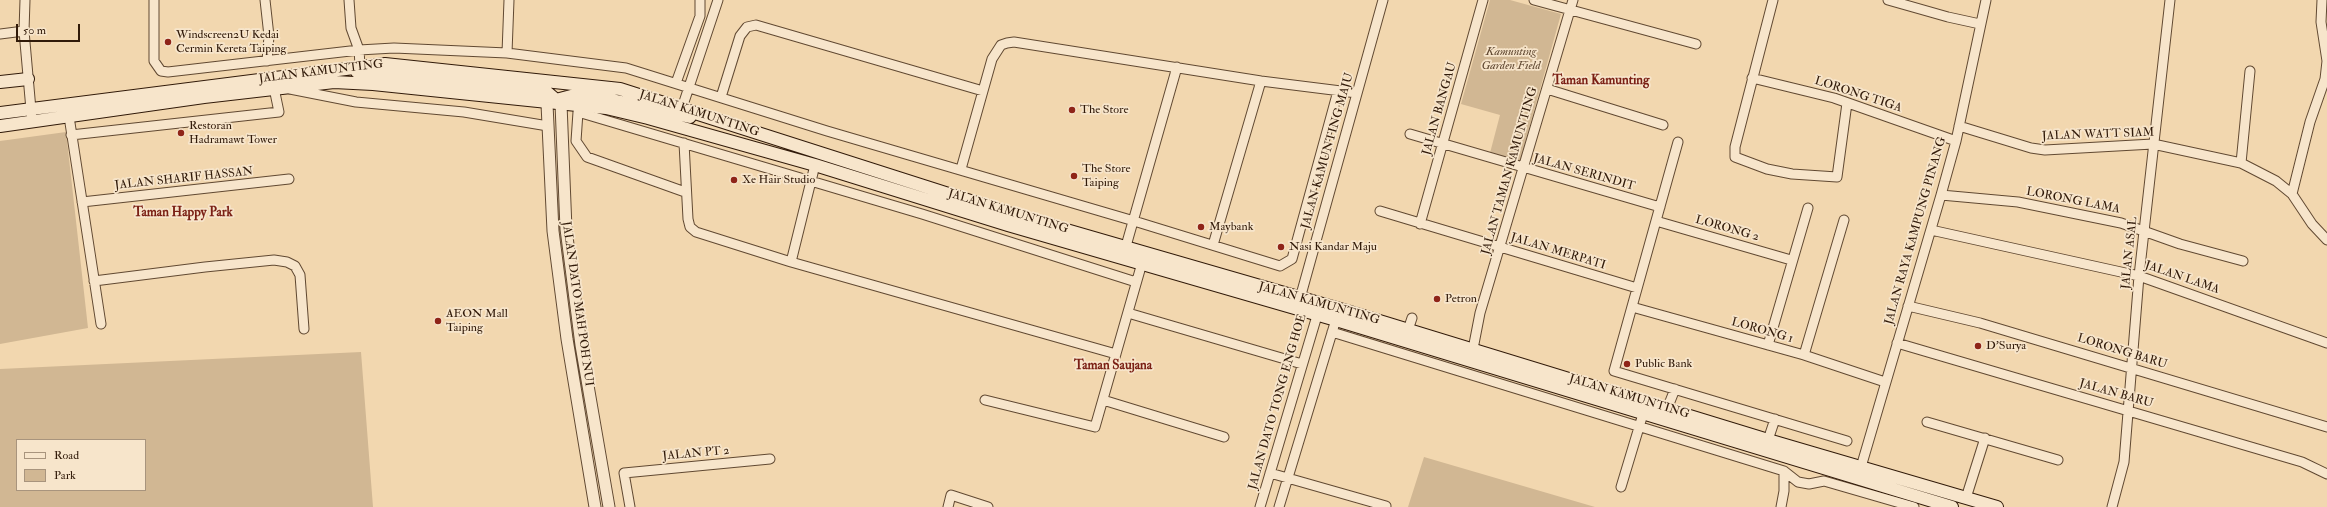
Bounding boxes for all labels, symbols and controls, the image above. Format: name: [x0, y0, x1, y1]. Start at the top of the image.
scale bar: [18, 16, 82, 42]
text: 50 m: [23, 23, 46, 38]
place label: Windscreen2U Kedai Cermin Kereta Taiping: [176, 28, 286, 56]
marker: Windscreen2U Kedai Cermin Kereta Taiping: [163, 37, 173, 47]
park label: Kamunting Garden Field: [1482, 45, 1540, 73]
street label: JALAN KAMUNTING: [258, 57, 384, 87]
street label: JALAN BANGAU: [1420, 61, 1460, 157]
street label: JALAN KAMUNTING MAJU: [1299, 71, 1357, 231]
district label: Taman Kamunting: [1553, 73, 1649, 89]
street label: LORONG TIGA: [1813, 74, 1903, 116]
street label: JALAN TAMAN KAMUNTING: [1479, 85, 1541, 257]
street label: JALAN KAMUNTING: [637, 88, 761, 140]
place label: The Store: [1080, 103, 1128, 117]
marker: The Store: [1067, 105, 1077, 115]
place label: Restoran Hadramawt Tower: [189, 119, 277, 147]
street label: JALAN WATT SIAM: [2042, 126, 2154, 144]
marker: Restoran Hadramawt Tower: [176, 128, 186, 138]
street label: JALAN RAYA KAMPUNG PINANG: [1882, 135, 1950, 327]
street label: JALAN SERINDIT: [1531, 152, 1637, 194]
place label: The Store Taiping: [1082, 162, 1130, 190]
street label: JALAN SHARIF HASSAN: [114, 165, 254, 193]
marker: The Store Taiping: [1069, 171, 1079, 181]
place label: Xe Hair Studio: [742, 173, 815, 187]
marker: Xe Hair Studio: [729, 175, 739, 185]
street label: LORONG LAMA: [2025, 185, 2121, 217]
street label: JALAN KAMUNTING: [946, 187, 1070, 237]
district label: Taman Happy Park: [133, 205, 233, 221]
street label: LORONG 2: [1694, 213, 1760, 245]
street label: JALAN ASAL: [2119, 216, 2141, 290]
place label: Maybank: [1209, 220, 1253, 234]
street label: JALAN DATO MAH POH NUI: [558, 221, 596, 387]
marker: Maybank: [1196, 222, 1206, 232]
street label: JALAN MERPATI: [1509, 231, 1607, 273]
place label: Nasi Kandar Maju: [1289, 240, 1377, 254]
marker: Nasi Kandar Maju: [1276, 242, 1286, 252]
street label: JALAN LAMA: [2143, 258, 2221, 298]
street label: JALAN KAMUNTING: [1257, 280, 1381, 328]
place label: Petron: [1445, 292, 1477, 306]
marker: Petron: [1432, 294, 1442, 304]
place label: AEON Mall Taiping: [446, 307, 508, 335]
street label: JALAN DATO TONG ENG HOE: [1246, 313, 1310, 491]
street label: LORONG 1: [1729, 315, 1795, 347]
marker: AEON Mall Taiping: [433, 316, 443, 326]
street label: LORONG BARU: [2075, 331, 2169, 373]
place label: D'Surya: [1986, 339, 2026, 353]
marker: D'Surya: [1973, 341, 1983, 351]
place label: Public Bank: [1635, 357, 1692, 371]
district label: Taman Saujana: [1074, 358, 1152, 374]
marker: Public Bank: [1622, 359, 1632, 369]
street label: JALAN KAMUNTING: [1567, 372, 1691, 422]
street label: JALAN BARU: [2077, 377, 2155, 411]
legend: [16, 439, 146, 491]
street label: JALAN PT 2: [662, 444, 730, 464]
text: Road: [54, 448, 79, 463]
text: Park: [54, 468, 76, 483]

